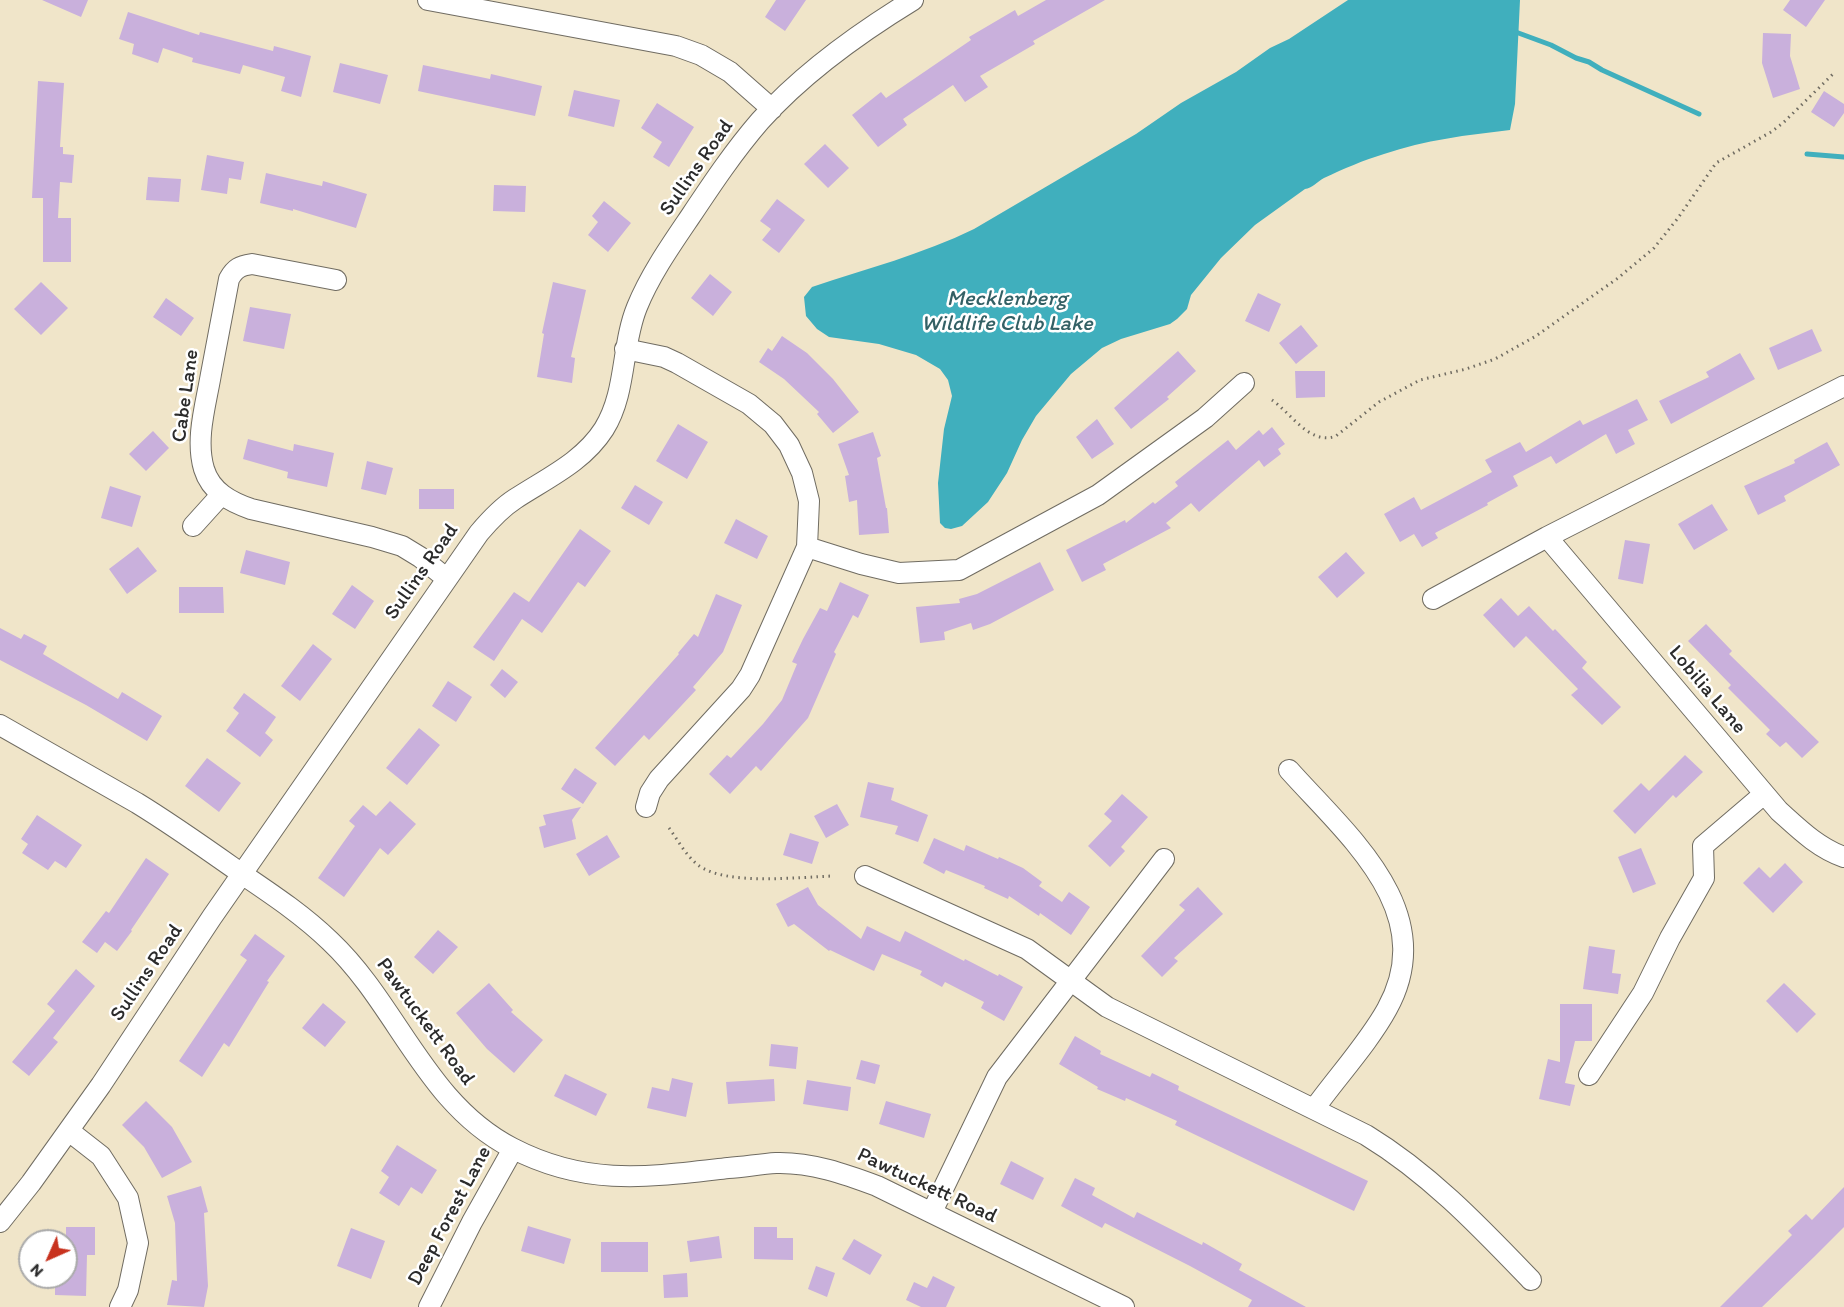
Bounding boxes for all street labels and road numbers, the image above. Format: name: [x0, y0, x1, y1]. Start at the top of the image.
street label: Sullins Road: [655, 115, 739, 221]
street label: Cabe Lane: [167, 348, 205, 444]
street label: Sullins Road: [380, 519, 464, 625]
street label: Lobilia Lane: [1663, 641, 1751, 739]
street label: Sullins Road: [105, 920, 189, 1026]
street label: Pawtuckett Road: [370, 953, 480, 1091]
street label: Deep Forest Lane: [403, 1142, 497, 1290]
street label: Pawtuckett Road: [853, 1143, 1001, 1229]

